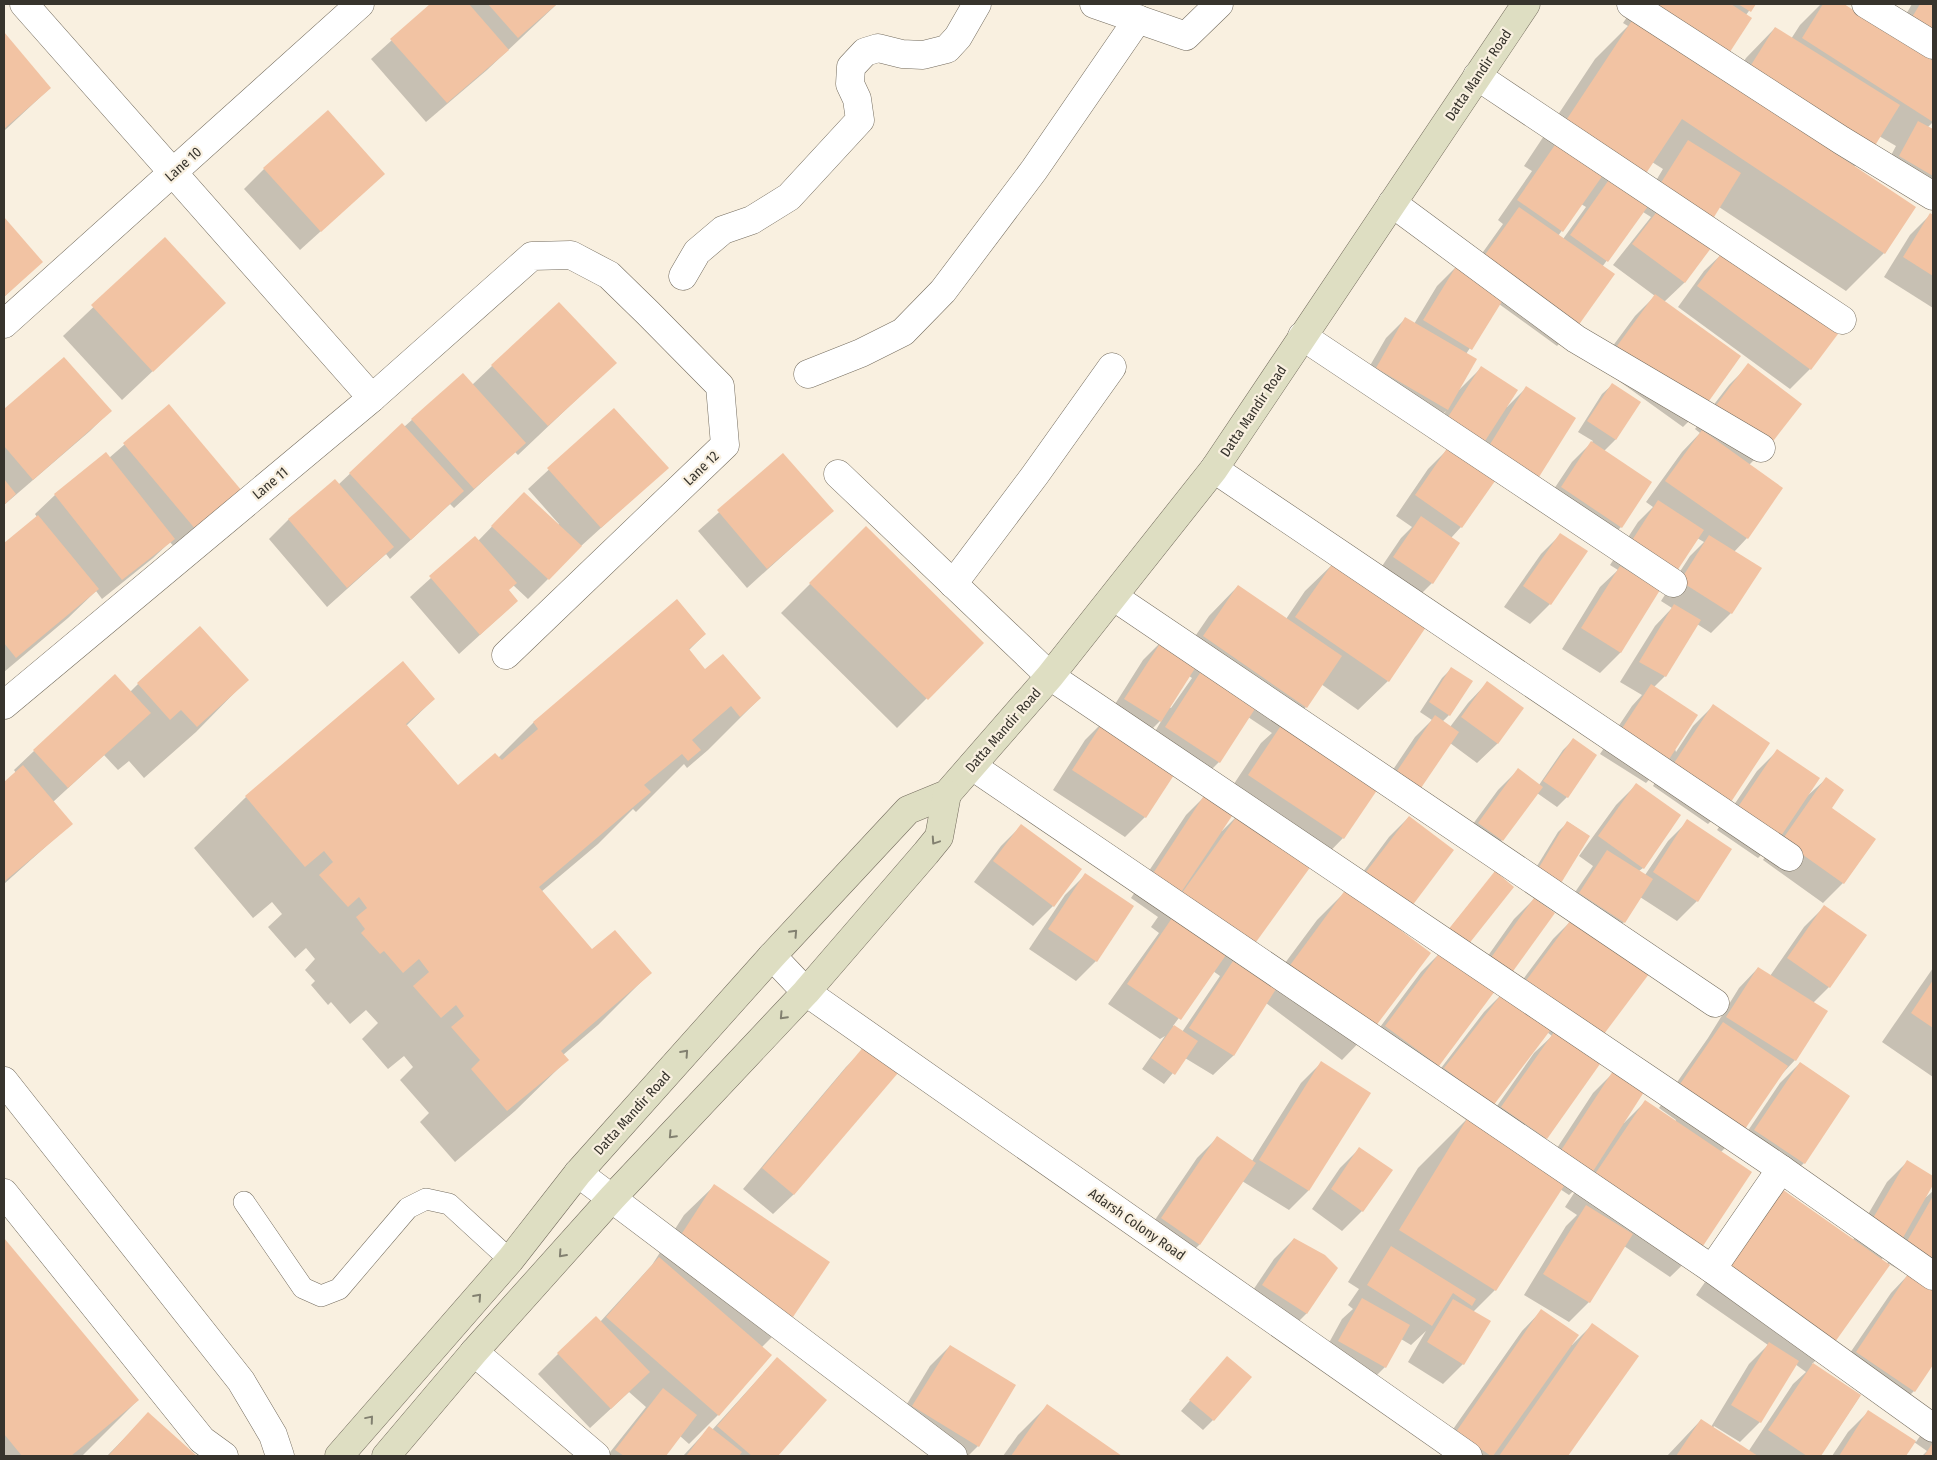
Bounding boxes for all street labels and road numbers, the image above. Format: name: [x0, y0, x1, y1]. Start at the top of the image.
street label: Datta Mandir Road: [1442, 26, 1515, 124]
street label: Lane 10: [162, 144, 205, 185]
street label: Datta Mandir Road: [1217, 362, 1290, 460]
street label: Lane 12: [680, 448, 722, 489]
street label: Lane 11: [249, 464, 292, 503]
street label: Datta Mandir Road: [962, 685, 1045, 776]
street label: Datta Mandir Road: [590, 1068, 674, 1159]
street label: Adarsh Colony Road: [1085, 1185, 1188, 1264]

